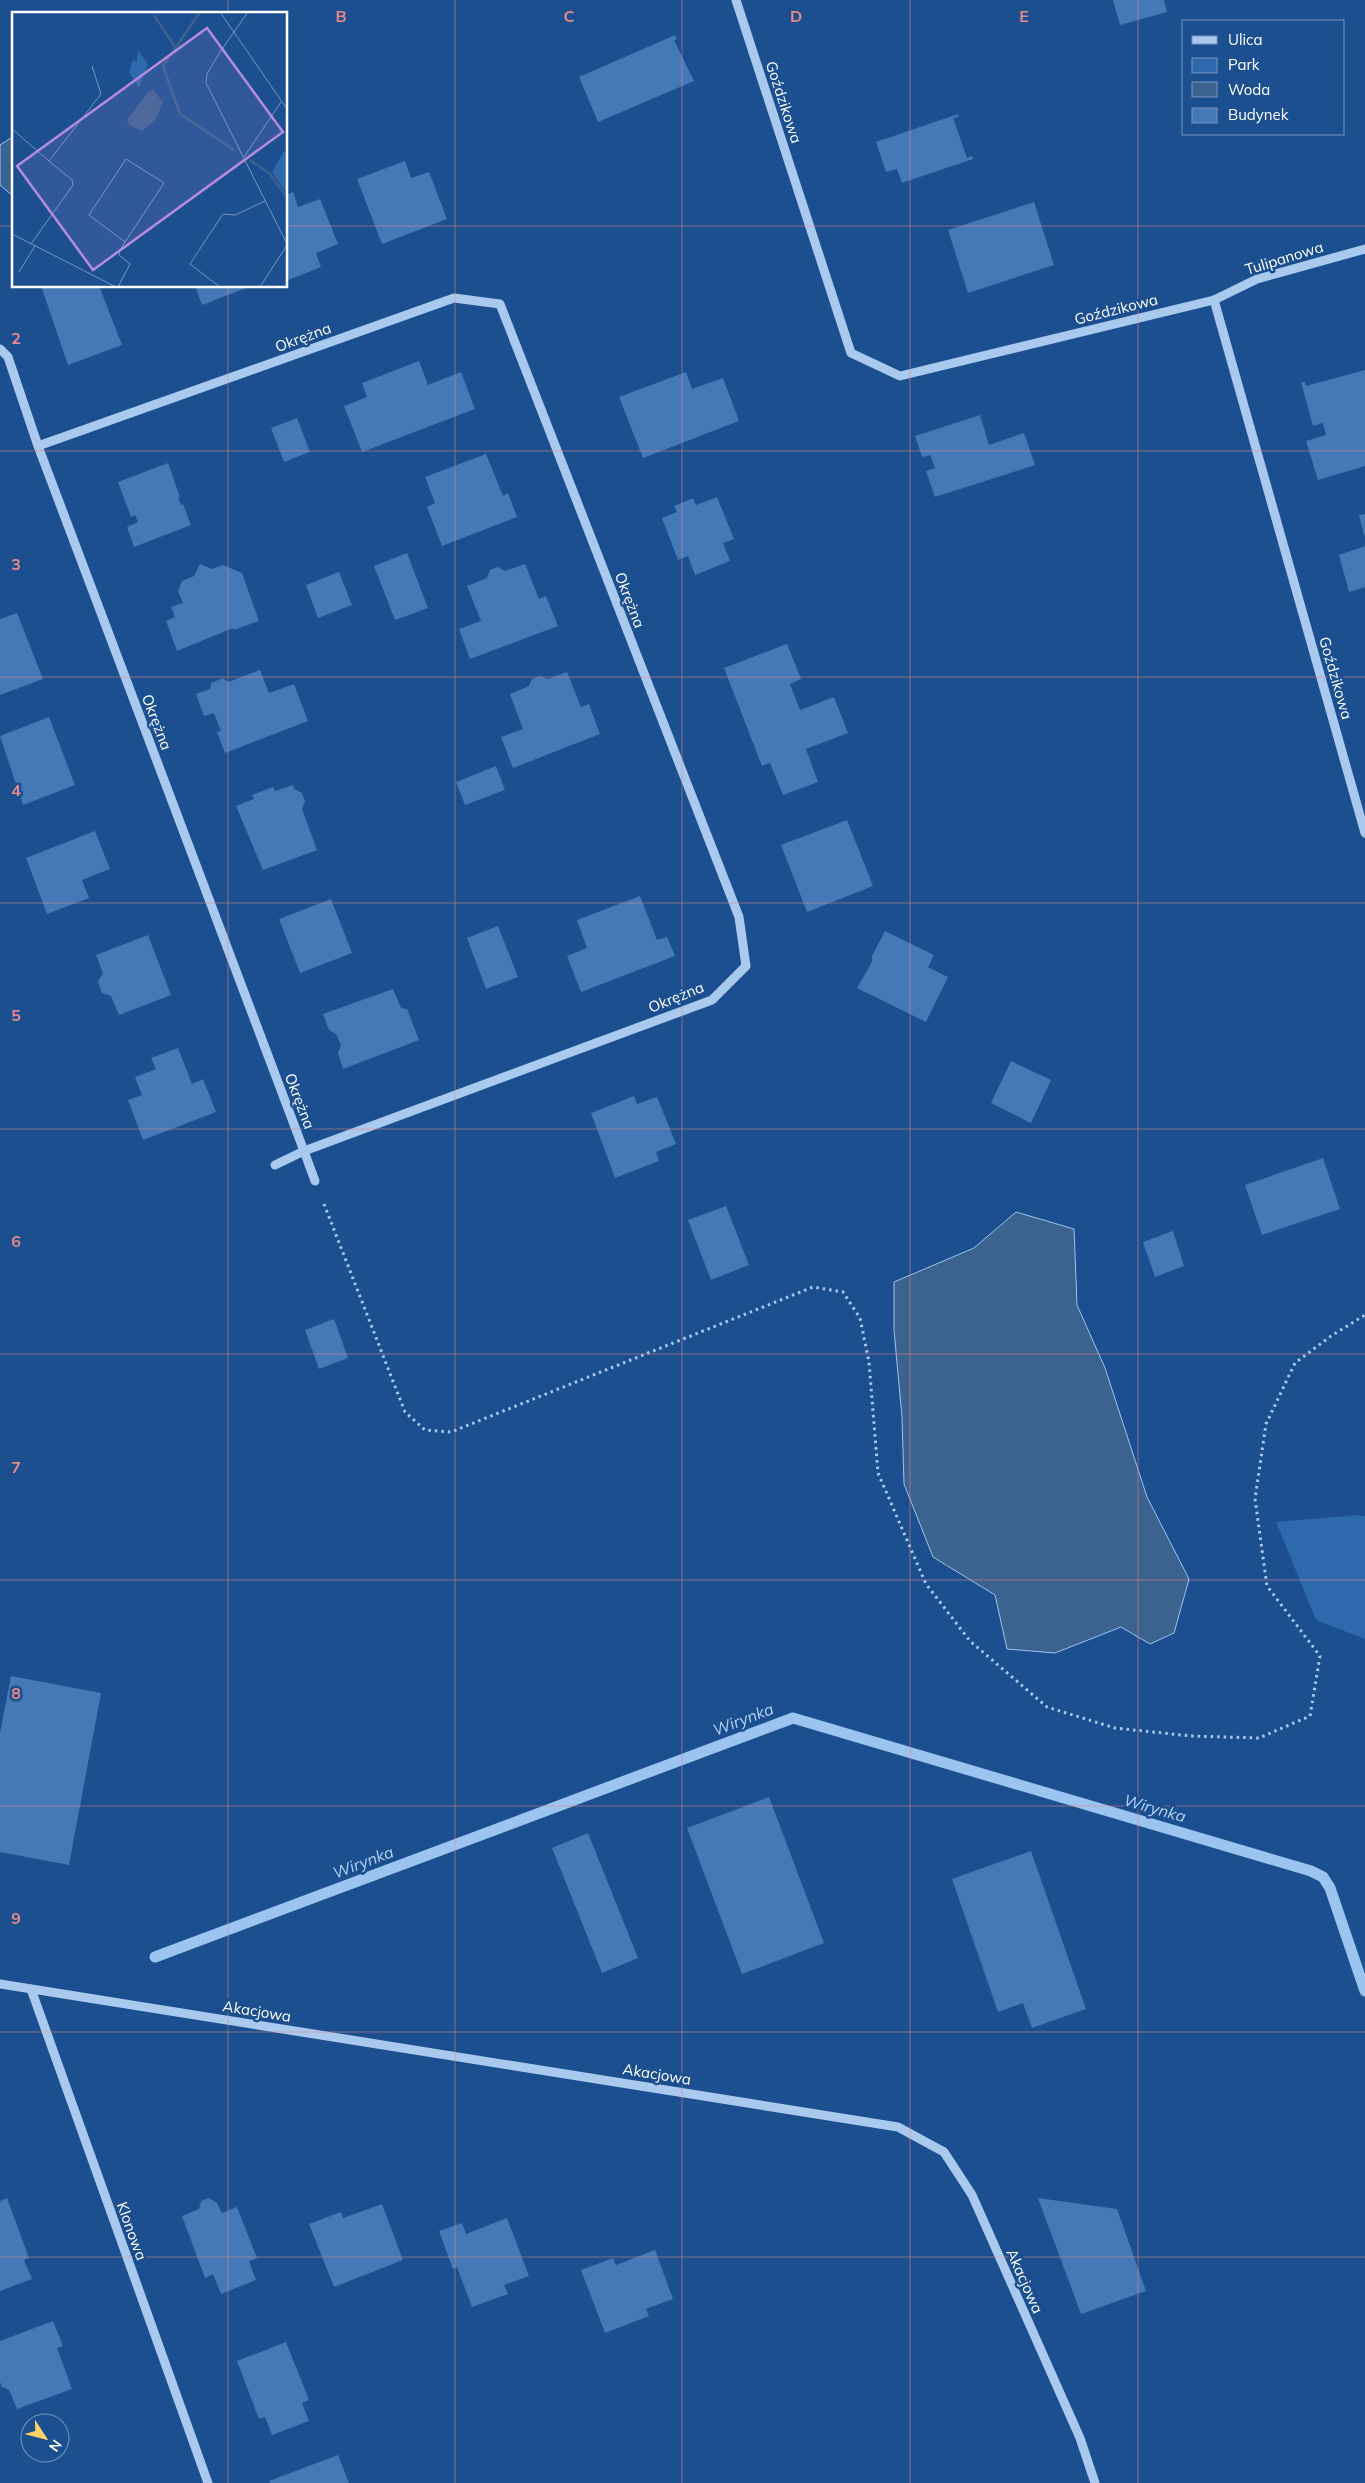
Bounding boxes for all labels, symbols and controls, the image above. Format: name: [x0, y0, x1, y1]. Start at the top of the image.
text: B: [335, 6, 347, 26]
text: C: [564, 6, 575, 26]
text: D: [790, 6, 802, 26]
text: E: [1019, 6, 1029, 26]
inset map: [12, 12, 288, 288]
legend: [1182, 20, 1345, 135]
text: Ulica: [1228, 30, 1262, 49]
text: Park: [1228, 55, 1260, 74]
street label: Goździkowa: [762, 58, 806, 146]
text: Woda: [1228, 80, 1270, 99]
text: Budynek: [1228, 105, 1289, 124]
street label: Tulipanowa: [1243, 237, 1325, 279]
street label: Goździkowa: [1072, 289, 1160, 329]
street label: Okrężna: [272, 318, 334, 356]
text: 2: [11, 328, 21, 348]
text: 3: [11, 554, 21, 574]
street label: Okrężna: [611, 569, 649, 631]
street label: Goździkowa: [1315, 634, 1357, 722]
street label: Okrężna: [138, 691, 176, 753]
text: 4: [11, 780, 21, 800]
street label: Okrężna: [645, 977, 707, 1017]
text: 5: [11, 1005, 21, 1025]
street label: Okrężna: [281, 1070, 319, 1132]
text: 6: [11, 1231, 21, 1251]
text: 7: [11, 1457, 21, 1477]
text: 8: [11, 1683, 21, 1703]
water label: Wirynka: [710, 1698, 777, 1740]
water label: Wirynka: [1122, 1790, 1189, 1826]
water label: Wirynka: [330, 1841, 397, 1883]
text: 9: [11, 1908, 21, 1928]
street label: Akacjowa: [221, 1996, 293, 2026]
street label: Akacjowa: [621, 2059, 693, 2089]
street label: Klonowa: [113, 2199, 151, 2263]
street label: Akacjowa: [1002, 2246, 1048, 2316]
north arrow: [20, 2413, 70, 2463]
text: N: [45, 2436, 66, 2455]

